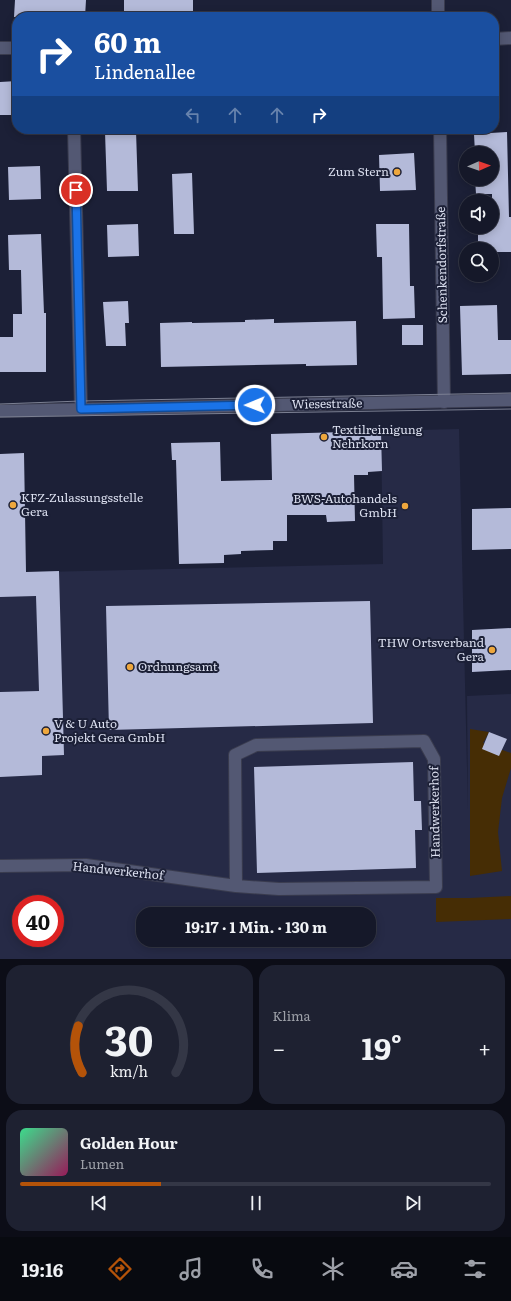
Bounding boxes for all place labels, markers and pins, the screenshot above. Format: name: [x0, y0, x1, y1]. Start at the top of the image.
place label: Zum Stern: [328, 162, 389, 180]
marker: Zum Stern: [392, 167, 402, 177]
pin: [59, 173, 93, 207]
place label: Textilreinigung Nehrkorn: [332, 420, 423, 452]
marker: Textilreinigung Nehrkorn: [319, 432, 329, 442]
place label: KFZ-Zulassungsstelle Gera: [21, 488, 143, 520]
place label: BWS-Autohandels GmbH: [293, 489, 398, 521]
marker: KFZ-Zulassungsstelle Gera: [8, 500, 18, 510]
marker: BWS-Autohandels GmbH: [400, 501, 410, 511]
place label: THW Ortsverband Gera: [378, 633, 485, 665]
marker: THW Ortsverband Gera: [487, 645, 497, 655]
place label: Ordnungsamt: [138, 657, 218, 675]
marker: Ordnungsamt: [125, 662, 135, 672]
place label: V & U Auto Projekt Gera GmbH: [54, 714, 165, 746]
marker: V & U Auto Projekt Gera GmbH: [41, 726, 51, 736]

